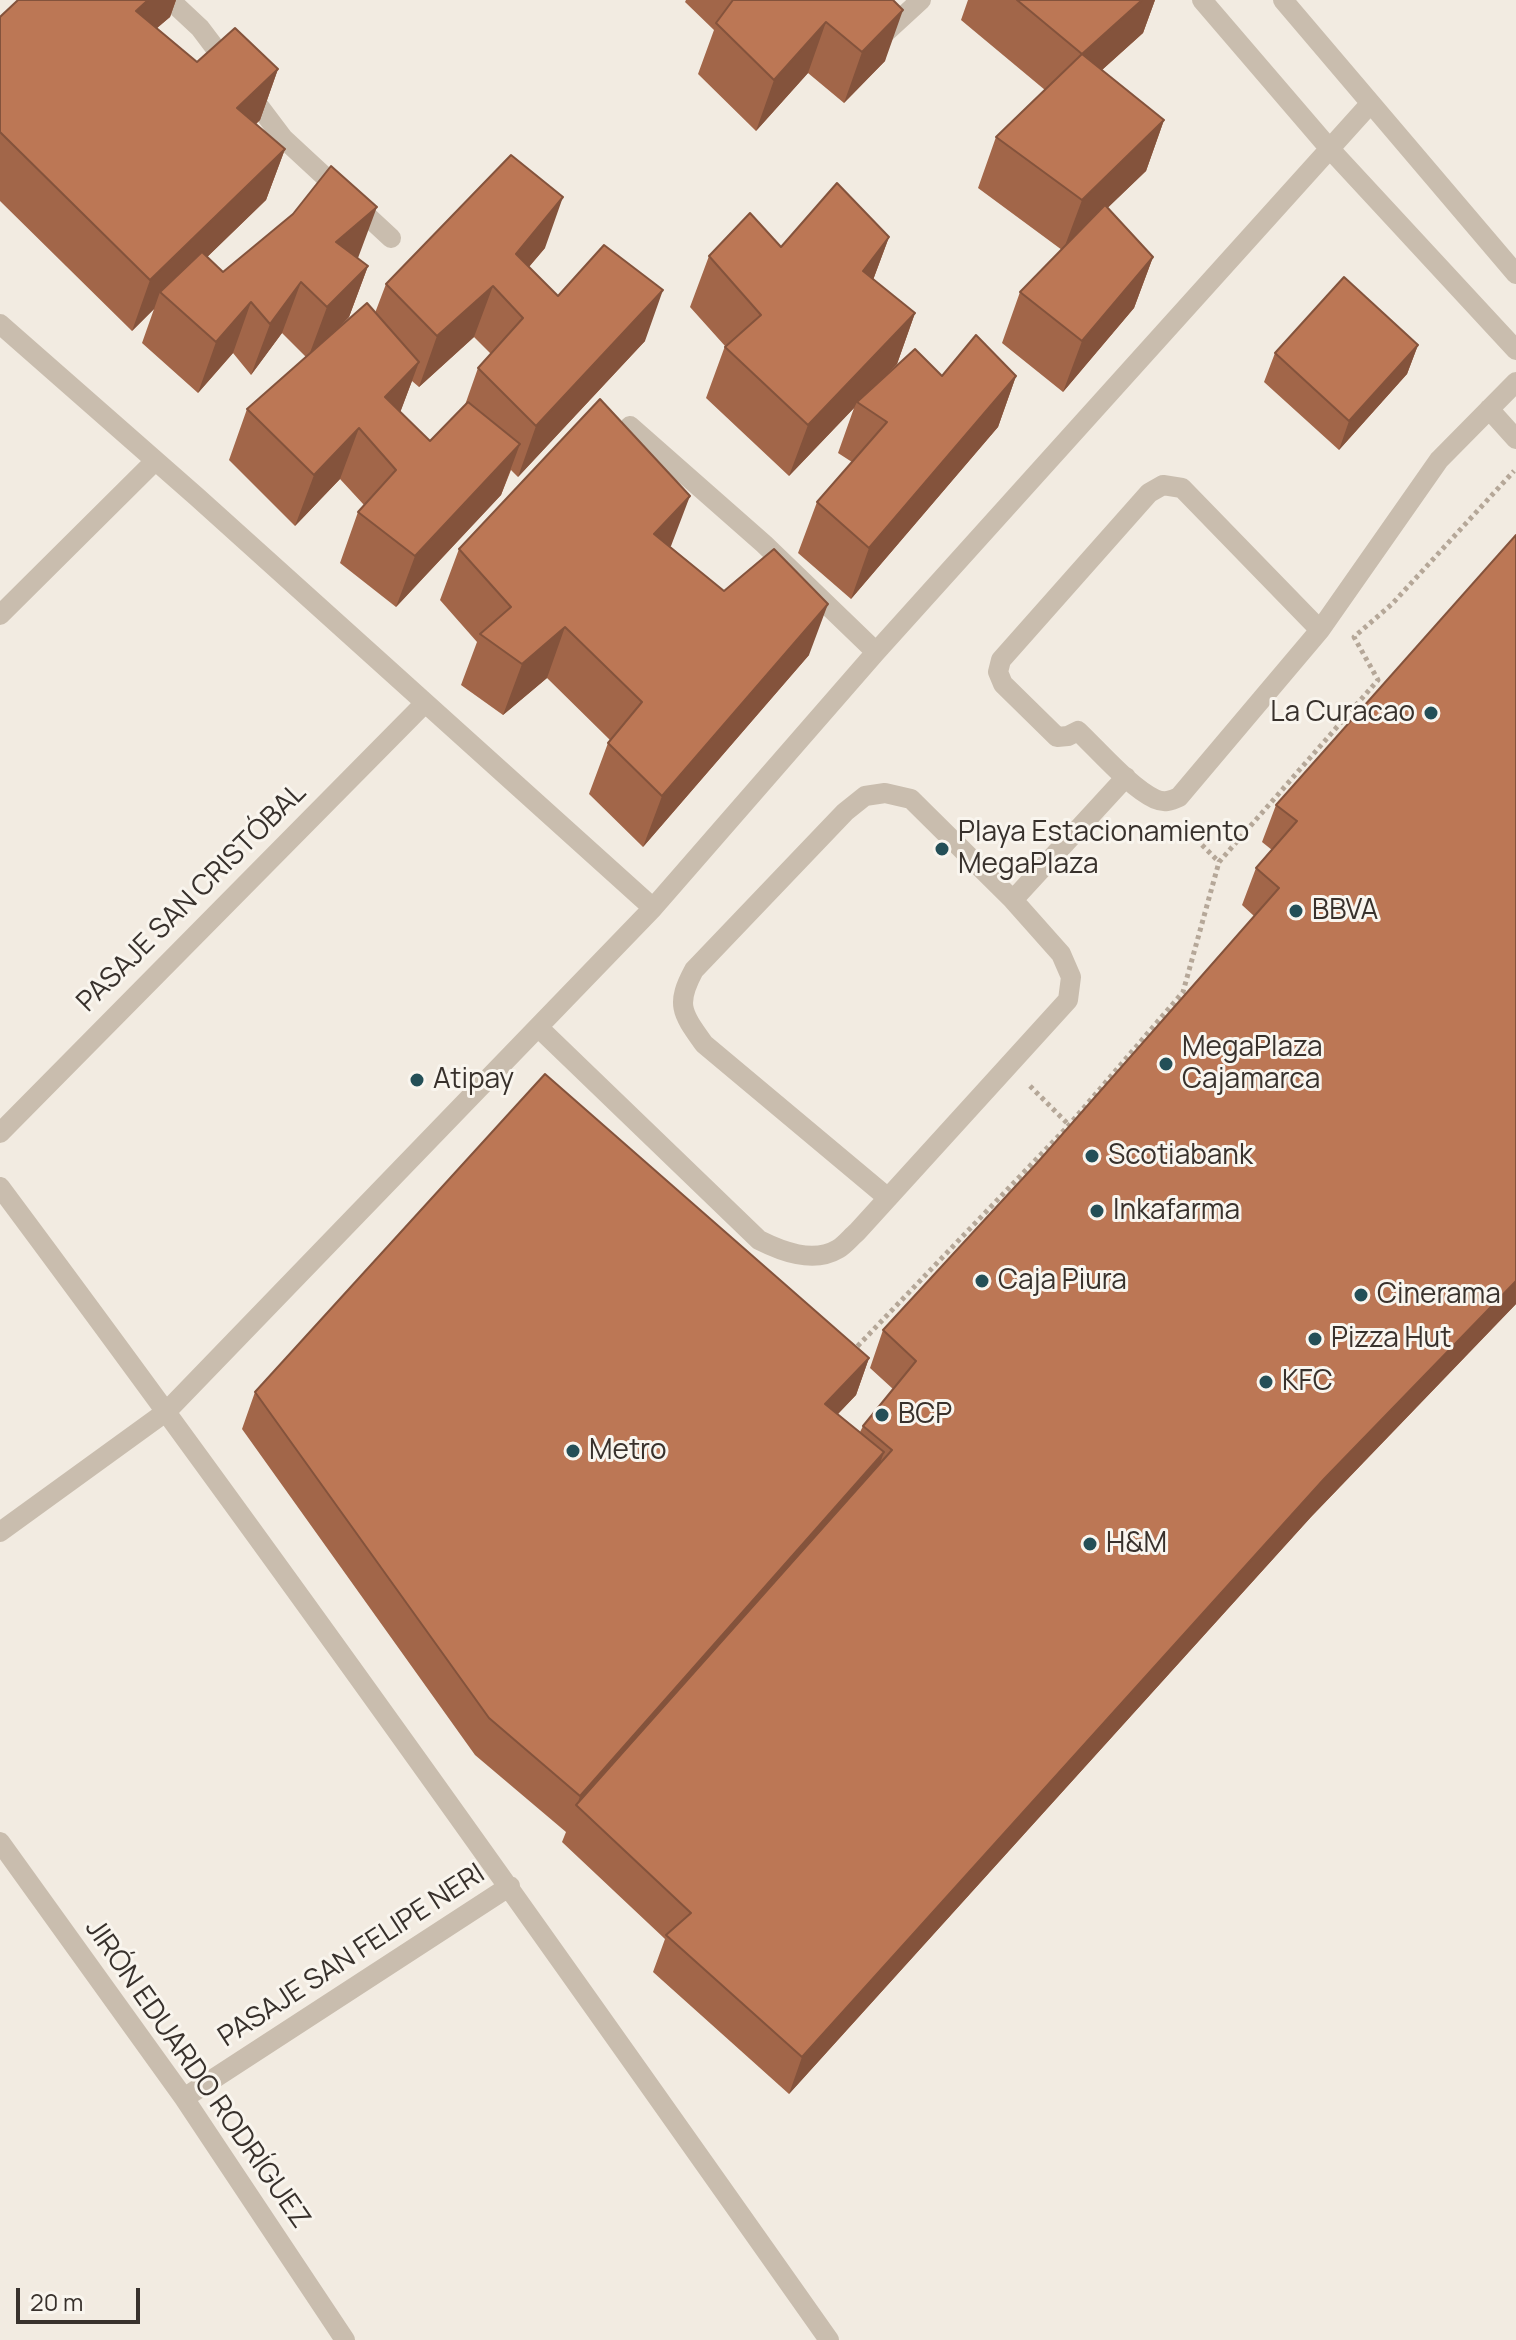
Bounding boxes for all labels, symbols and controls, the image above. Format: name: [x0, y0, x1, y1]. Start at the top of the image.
place label: La Curacao: [1270, 696, 1415, 730]
marker: La Curacao: [1422, 704, 1440, 722]
street label: PASAJE SAN CRISTÓBAL: [71, 777, 313, 1019]
place label: Playa Estacionamiento MegaPlaza: [958, 816, 1249, 882]
marker: Playa Estacionamiento MegaPlaza: [933, 840, 951, 858]
place label: BBVA: [1312, 894, 1378, 928]
marker: BBVA: [1287, 902, 1305, 920]
place label: MegaPlaza Cajamarca: [1182, 1031, 1323, 1097]
marker: MegaPlaza Cajamarca: [1157, 1055, 1175, 1073]
place label: Atipay: [433, 1063, 514, 1097]
marker: Atipay: [408, 1071, 426, 1089]
place label: Scotiabank: [1108, 1139, 1253, 1173]
marker: Scotiabank: [1083, 1147, 1101, 1165]
place label: Inkafarma: [1113, 1194, 1240, 1228]
marker: Inkafarma: [1088, 1202, 1106, 1220]
place label: Caja Piura: [998, 1264, 1127, 1298]
marker: Caja Piura: [973, 1272, 991, 1290]
place label: Cinerama: [1377, 1278, 1501, 1312]
marker: Cinerama: [1352, 1286, 1370, 1304]
place label: Pizza Hut: [1331, 1322, 1451, 1356]
marker: Pizza Hut: [1306, 1330, 1324, 1348]
place label: KFC: [1282, 1365, 1333, 1399]
marker: KFC: [1257, 1373, 1275, 1391]
place label: BCP: [898, 1398, 952, 1432]
marker: BCP: [873, 1406, 891, 1424]
place label: Metro: [589, 1434, 666, 1468]
marker: Metro: [564, 1442, 582, 1460]
place label: H&M: [1106, 1527, 1167, 1561]
marker: H&M: [1081, 1535, 1099, 1553]
street label: PASAJE SAN FELIPE NERI: [213, 1857, 491, 2055]
street label: JIRÓN EDUARDO RODRÍGUEZ: [77, 1913, 317, 2235]
scale bar: [20, 2272, 144, 2322]
text: 20 m: [30, 2285, 83, 2318]

